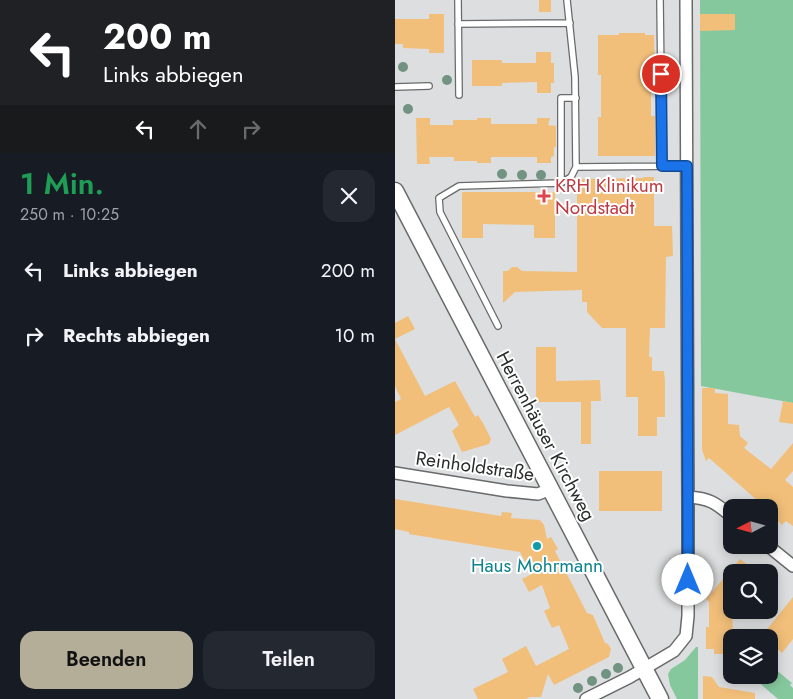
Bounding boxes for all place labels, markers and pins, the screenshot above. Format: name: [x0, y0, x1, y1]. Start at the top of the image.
pin: [640, 53, 682, 95]
place label: KRH Klinikum Nordstadt: [555, 172, 664, 221]
marker: KRH Klinikum Nordstadt: [537, 189, 551, 203]
marker: Haus Mohrmann: [531, 540, 543, 552]
place label: Haus Mohrmann: [471, 552, 603, 579]

